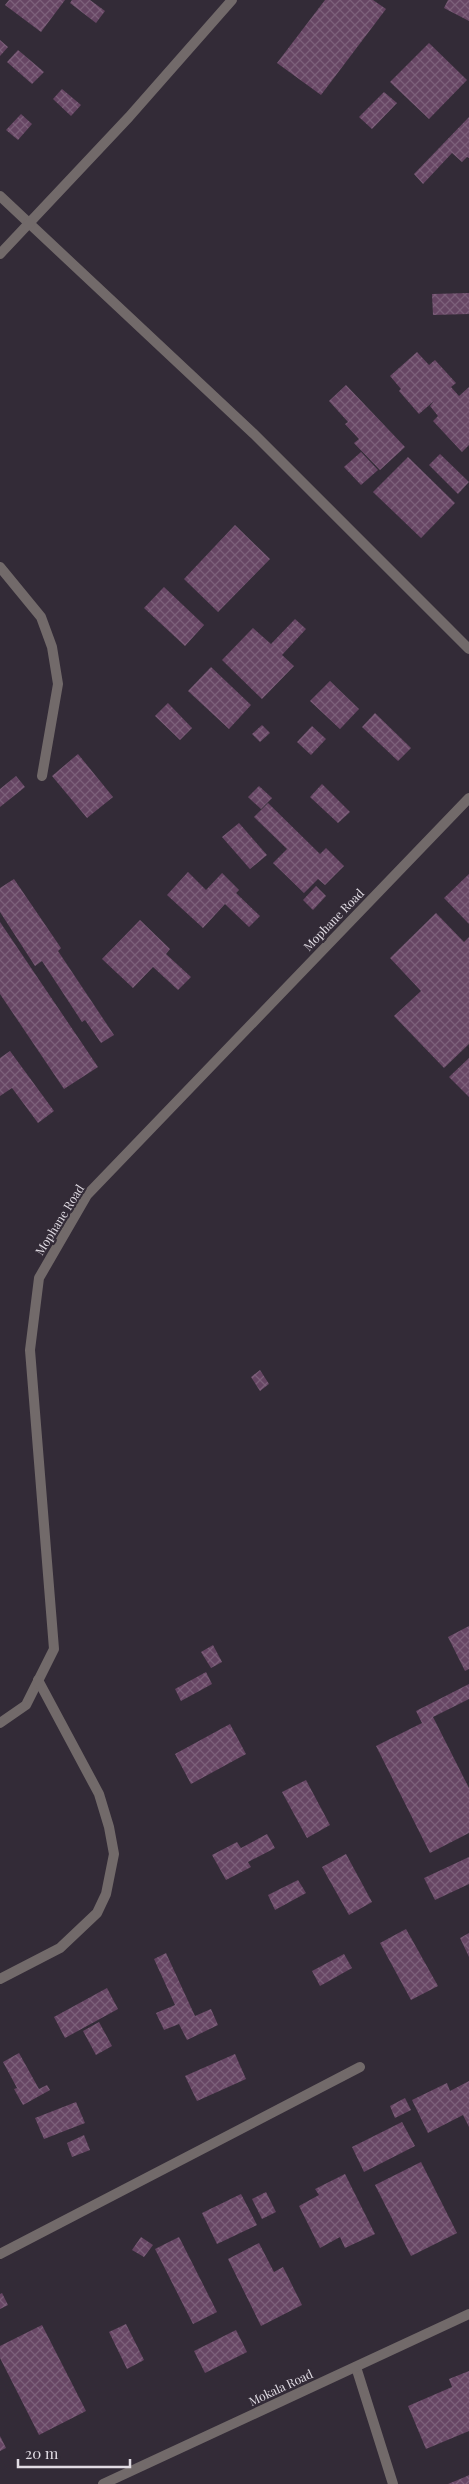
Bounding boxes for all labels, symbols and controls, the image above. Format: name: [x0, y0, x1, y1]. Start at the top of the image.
street label: Mophane Road: [300, 885, 367, 954]
street label: Mophane Road: [31, 1181, 87, 1258]
street label: Mokala Road: [246, 2365, 315, 2409]
scale bar: [18, 2436, 130, 2468]
text: 20 m: [25, 2443, 59, 2463]

